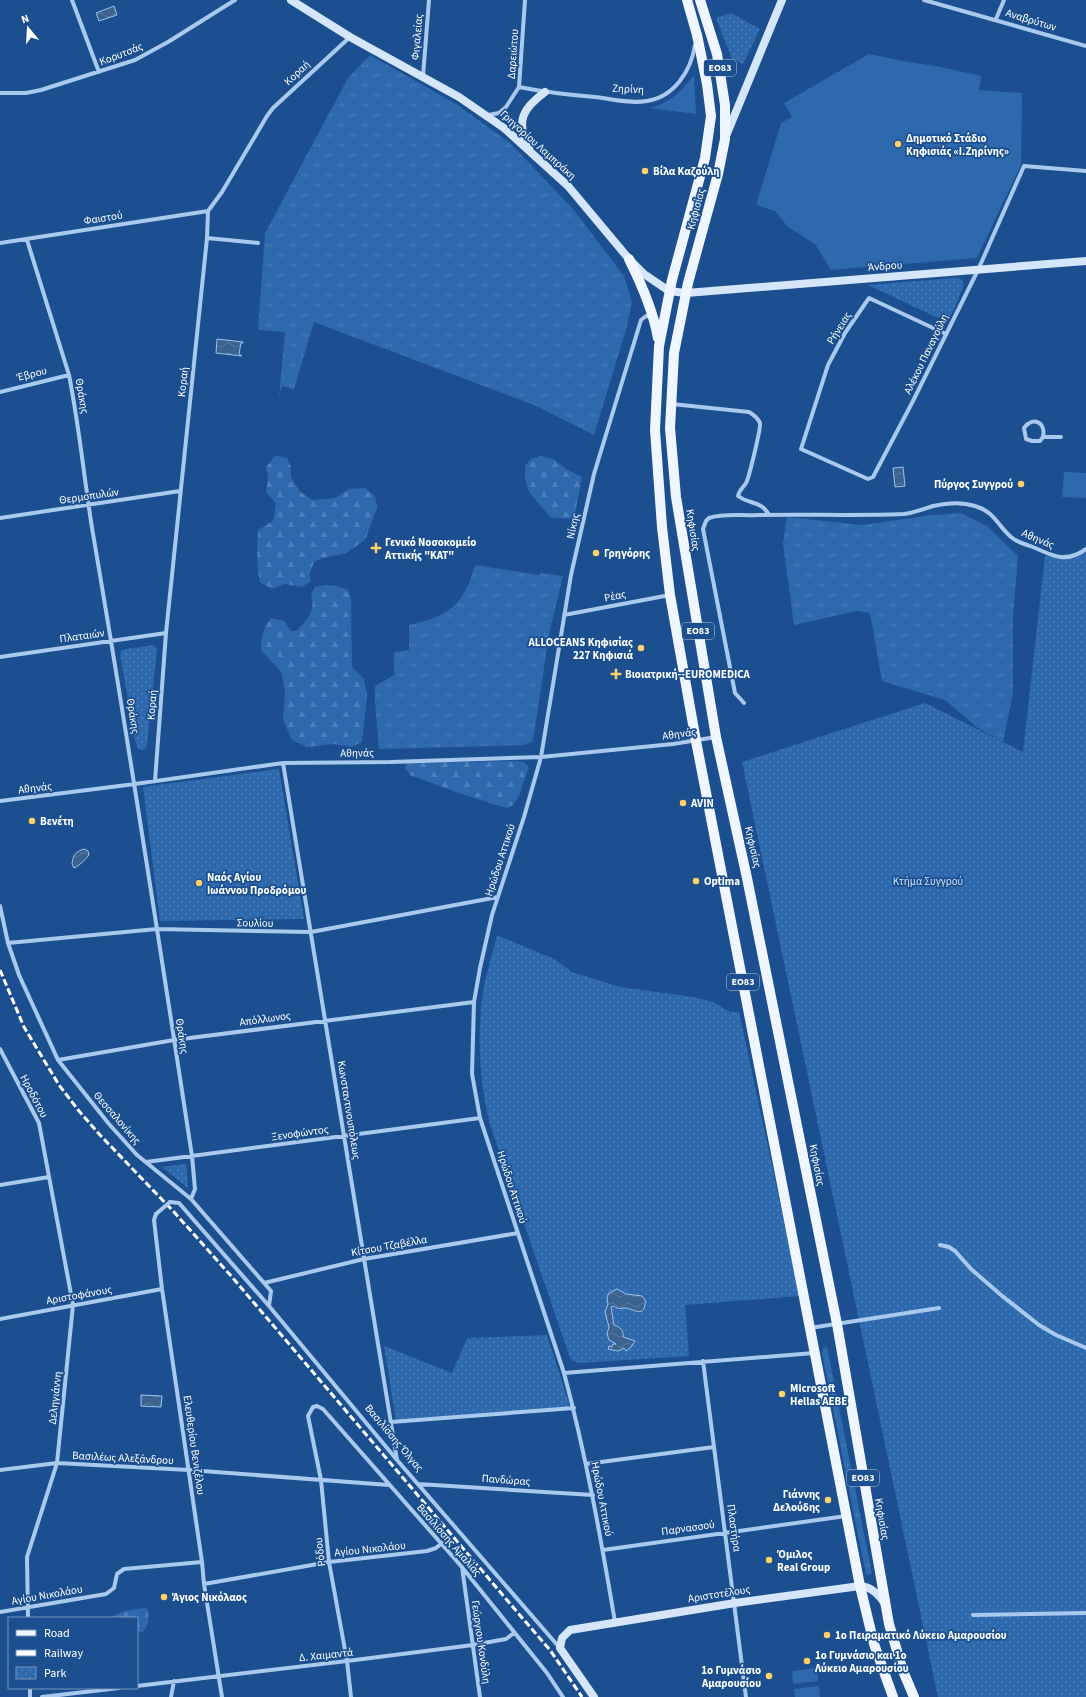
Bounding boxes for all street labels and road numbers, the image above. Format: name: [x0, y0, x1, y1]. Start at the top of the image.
street label: Αναβρύτων: [1004, 5, 1058, 35]
street label: Φιγαλείας: [408, 13, 427, 61]
street label: Δαρειώτου: [504, 28, 522, 80]
street label: Κορυτσάς: [97, 39, 145, 69]
street label: Κοραή: [281, 57, 313, 89]
road number: ΕΟ83: [704, 60, 736, 76]
street label: Ζηρίνη: [612, 81, 644, 97]
street label: Γρηγορίου Λαμπράκη: [497, 107, 579, 183]
street label: Κηφισίας: [683, 186, 709, 231]
street label: Φαιστού: [82, 208, 124, 228]
street label: Άνδρου: [867, 257, 903, 275]
street label: Ρήνειας: [823, 309, 855, 347]
street label: Αλέκου Παναγούλη: [900, 311, 952, 397]
street label: Έβρου: [14, 363, 49, 385]
street label: Κοραή: [174, 366, 192, 398]
street label: Θράκης: [72, 377, 93, 415]
street label: Θερμοπυλών: [58, 484, 120, 508]
street label: Κηφισίας: [682, 508, 704, 552]
street label: Νίκης: [563, 511, 583, 540]
street label: Αθηνάς: [1020, 525, 1057, 553]
street label: Ρέας: [603, 586, 627, 606]
road number: ΕΟ83: [682, 623, 714, 639]
street label: Πλαταιών: [59, 625, 105, 647]
street label: Κοραή: [143, 689, 161, 721]
street label: Θράκης: [123, 697, 143, 735]
street label: Αθηνάς: [661, 724, 697, 744]
street label: Αθηνάς: [340, 745, 374, 761]
street label: Αθηνάς: [17, 778, 53, 798]
street label: Ηρώδου Αττικού: [481, 822, 519, 898]
street label: Κηφισίας: [741, 825, 765, 870]
street label: Σουλίου: [236, 915, 274, 931]
road number: ΕΟ83: [727, 974, 759, 990]
street label: Απόλλωνος: [238, 1008, 292, 1030]
street label: Θράκης: [172, 1017, 192, 1055]
street label: Κωνσταντινουπόλεως: [334, 1060, 364, 1161]
street label: Ηροδότου: [16, 1072, 52, 1120]
street label: Θεσσαλονίκης: [90, 1088, 144, 1148]
street label: Ξενοφώντος: [271, 1122, 330, 1144]
street label: Κηφισίας: [806, 1143, 828, 1187]
street label: Ηρώδου Αττικού: [493, 1149, 531, 1225]
street label: Κίτσου Τζαβέλλα: [350, 1232, 428, 1260]
street label: Αριστοφάνους: [45, 1282, 113, 1308]
street label: Δεληγιάννη: [45, 1371, 65, 1425]
street label: Ελευθερίου Βενιζέλου: [180, 1394, 208, 1496]
street label: Βασιλίσσης Όλγας: [361, 1401, 427, 1475]
street label: Βασιλέως Αλεξάνδρου: [72, 1448, 174, 1468]
street label: Ηρώδου Αττικού: [587, 1460, 617, 1538]
road number: ΕΟ83: [847, 1470, 879, 1486]
street label: Πανδώρας: [481, 1471, 531, 1489]
street label: Κηφισίας: [871, 1497, 893, 1541]
street label: Βασιλίσσης Αμαλίας: [413, 1500, 485, 1580]
street label: Πλαστήρα: [723, 1503, 745, 1553]
street label: Παρνασσού: [660, 1517, 716, 1539]
street label: Ρόδου: [311, 1537, 329, 1567]
street label: Αγίου Νικολάου: [334, 1538, 406, 1560]
street label: Αγίου Νικολάου: [10, 1581, 84, 1609]
street label: Αριστοτέλους: [687, 1582, 751, 1606]
street label: Γεώργιου Κονδύλη: [468, 1599, 494, 1685]
street label: Δ. Χαιμαντά: [298, 1645, 354, 1665]

